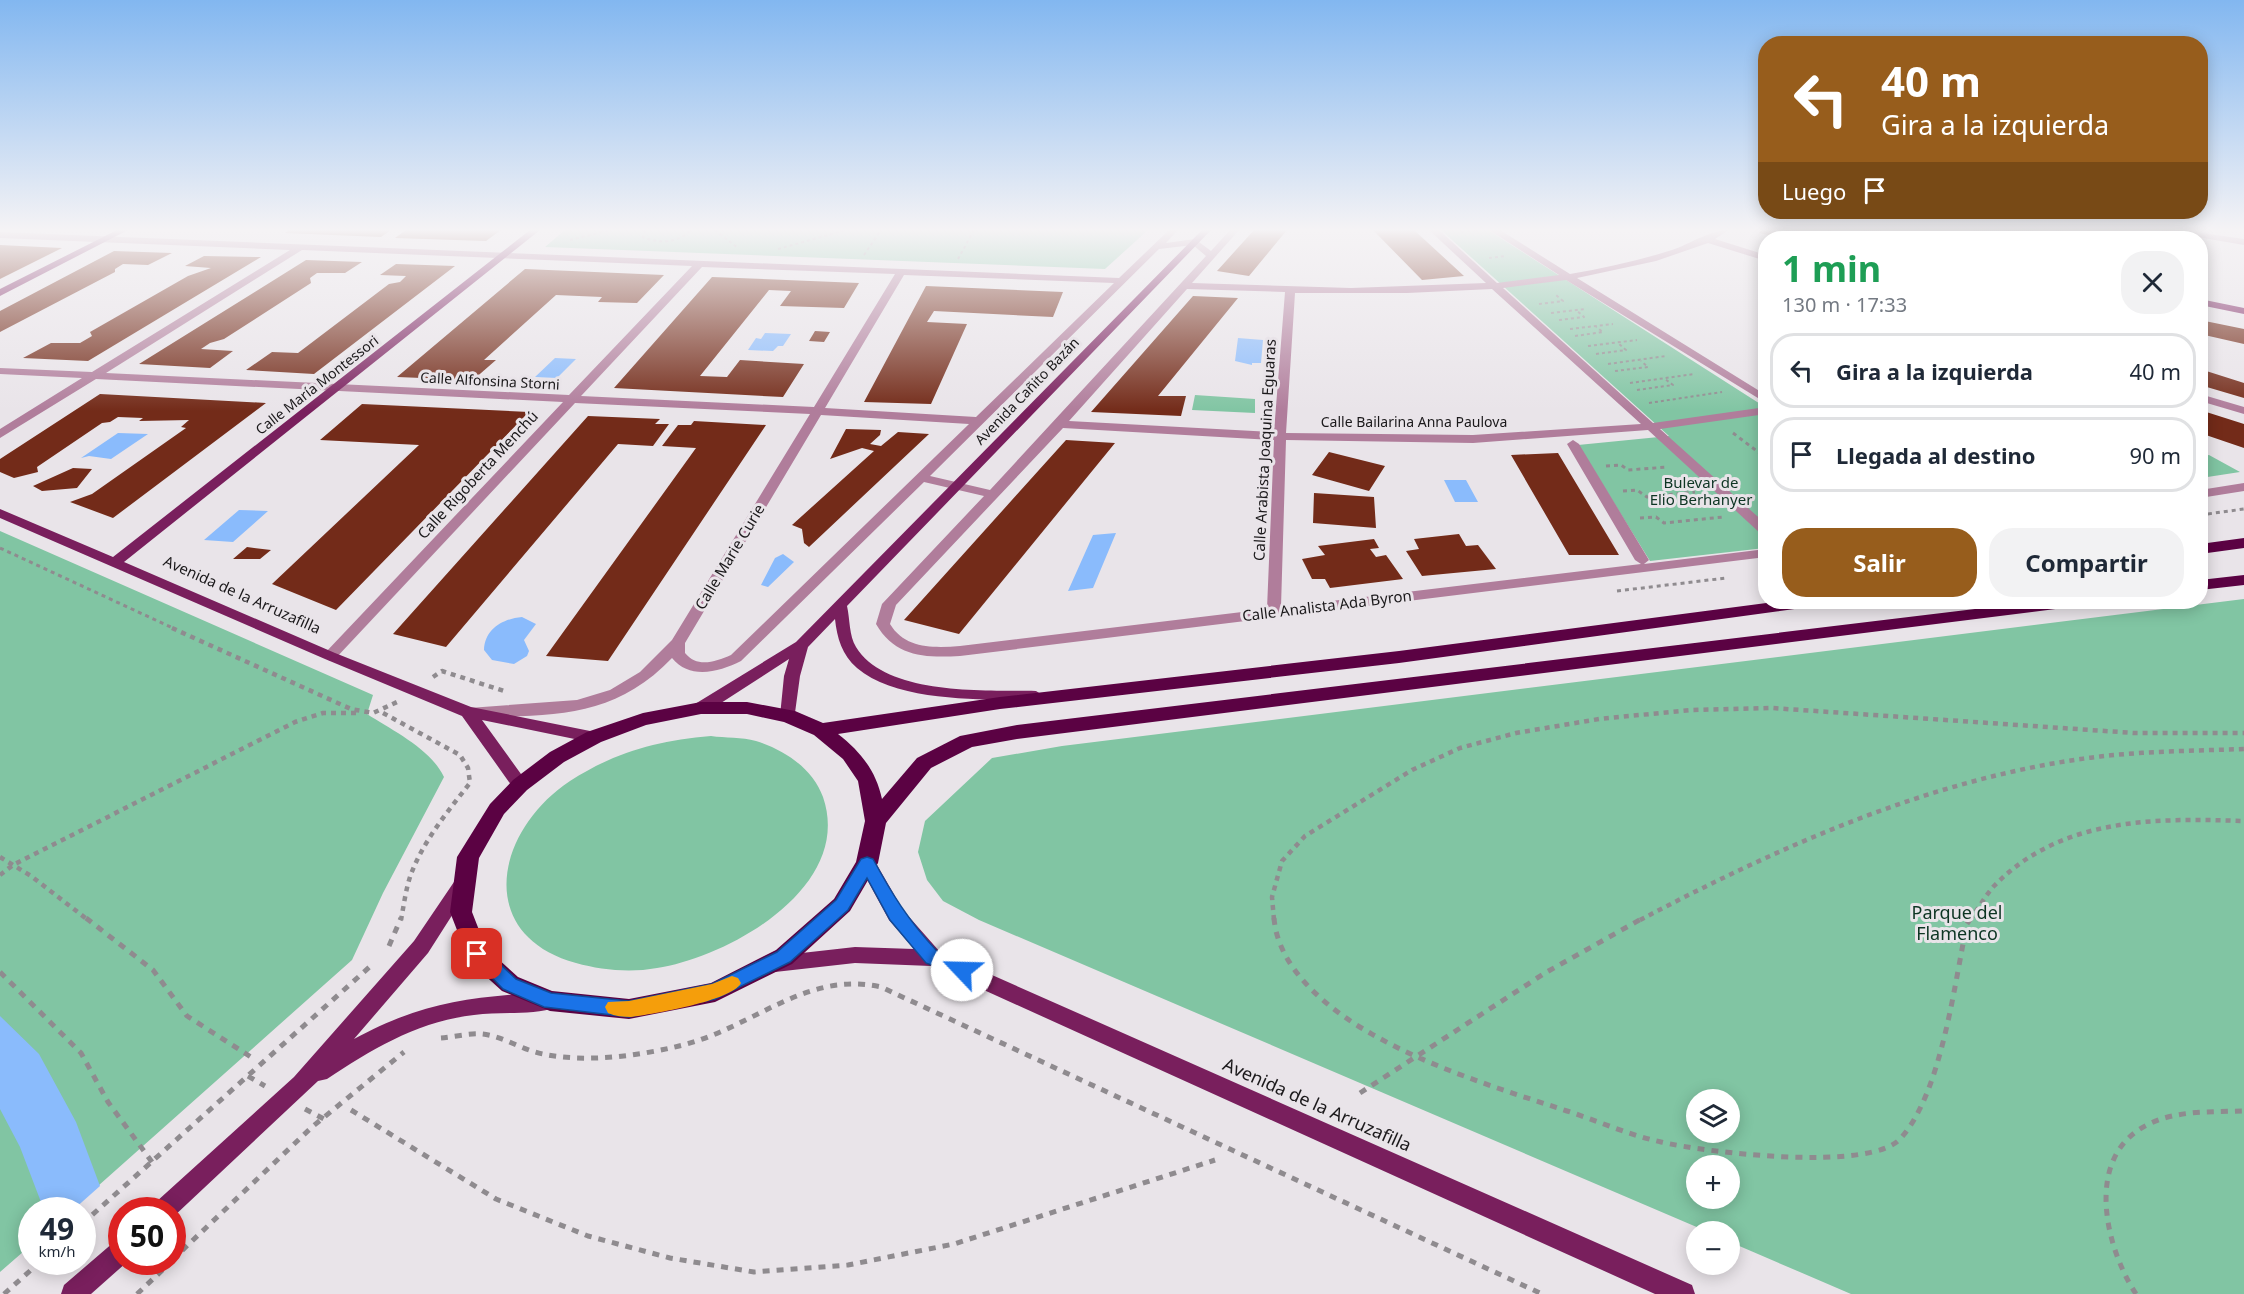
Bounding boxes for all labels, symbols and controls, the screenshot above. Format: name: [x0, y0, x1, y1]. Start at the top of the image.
text: 40 m: [1881, 52, 1981, 109]
icon: left: [1782, 60, 1860, 138]
text: Gira a la izquierda: [1881, 106, 2109, 143]
icon: arrive: [1858, 174, 1891, 207]
text: Luego: [1782, 176, 1846, 206]
text: 1 min: [1782, 244, 1881, 293]
button: close: [2121, 251, 2184, 314]
text: 130 m · 17:33: [1782, 291, 1907, 318]
street label: Calle María Montessori: [251, 331, 382, 439]
street label: Avenida Cañito Bazán: [970, 333, 1083, 449]
street label: Calle Arabista Joaquina Eguaras: [1248, 338, 1280, 561]
icon: left: [1785, 354, 1818, 387]
text: Gira a la izquierda: [1836, 356, 2033, 386]
text: 40 m: [2130, 356, 2181, 386]
street label: Calle Alfonsina Storni: [420, 367, 560, 394]
street label: Calle Rigoberta Menchú: [413, 406, 542, 543]
street label: Calle Bailarina Anna Paulova: [1321, 412, 1507, 431]
icon: arrive: [1785, 438, 1818, 471]
text: Llegada al destino: [1836, 440, 2036, 470]
text: 90 m: [2130, 440, 2181, 470]
park label: Bulevar de Elio Berhanyer: [1650, 472, 1752, 509]
street label: Calle Marie Curie: [690, 500, 769, 613]
button: Salir: [1782, 528, 1977, 597]
button: Compartir: [1989, 528, 2184, 597]
street label: Avenida de la Arruzafilla: [161, 550, 324, 638]
street label: Calle Analista Ada Byron: [1241, 585, 1413, 625]
park label: Parque del Flamenco: [1912, 900, 2002, 945]
pin: [451, 928, 502, 979]
icon: arrive: [460, 937, 493, 970]
position arrow: [930, 938, 994, 1002]
street label: Avenida de la Arruzafilla: [1219, 1052, 1415, 1157]
map controls: [1686, 1089, 1740, 1275]
button: layers: [1686, 1089, 1740, 1143]
button: +: [1686, 1155, 1740, 1209]
speed limit sign: 50: [108, 1197, 186, 1275]
text: 49: [40, 1208, 74, 1249]
button: −: [1686, 1221, 1740, 1275]
text: km/h: [39, 1241, 75, 1261]

